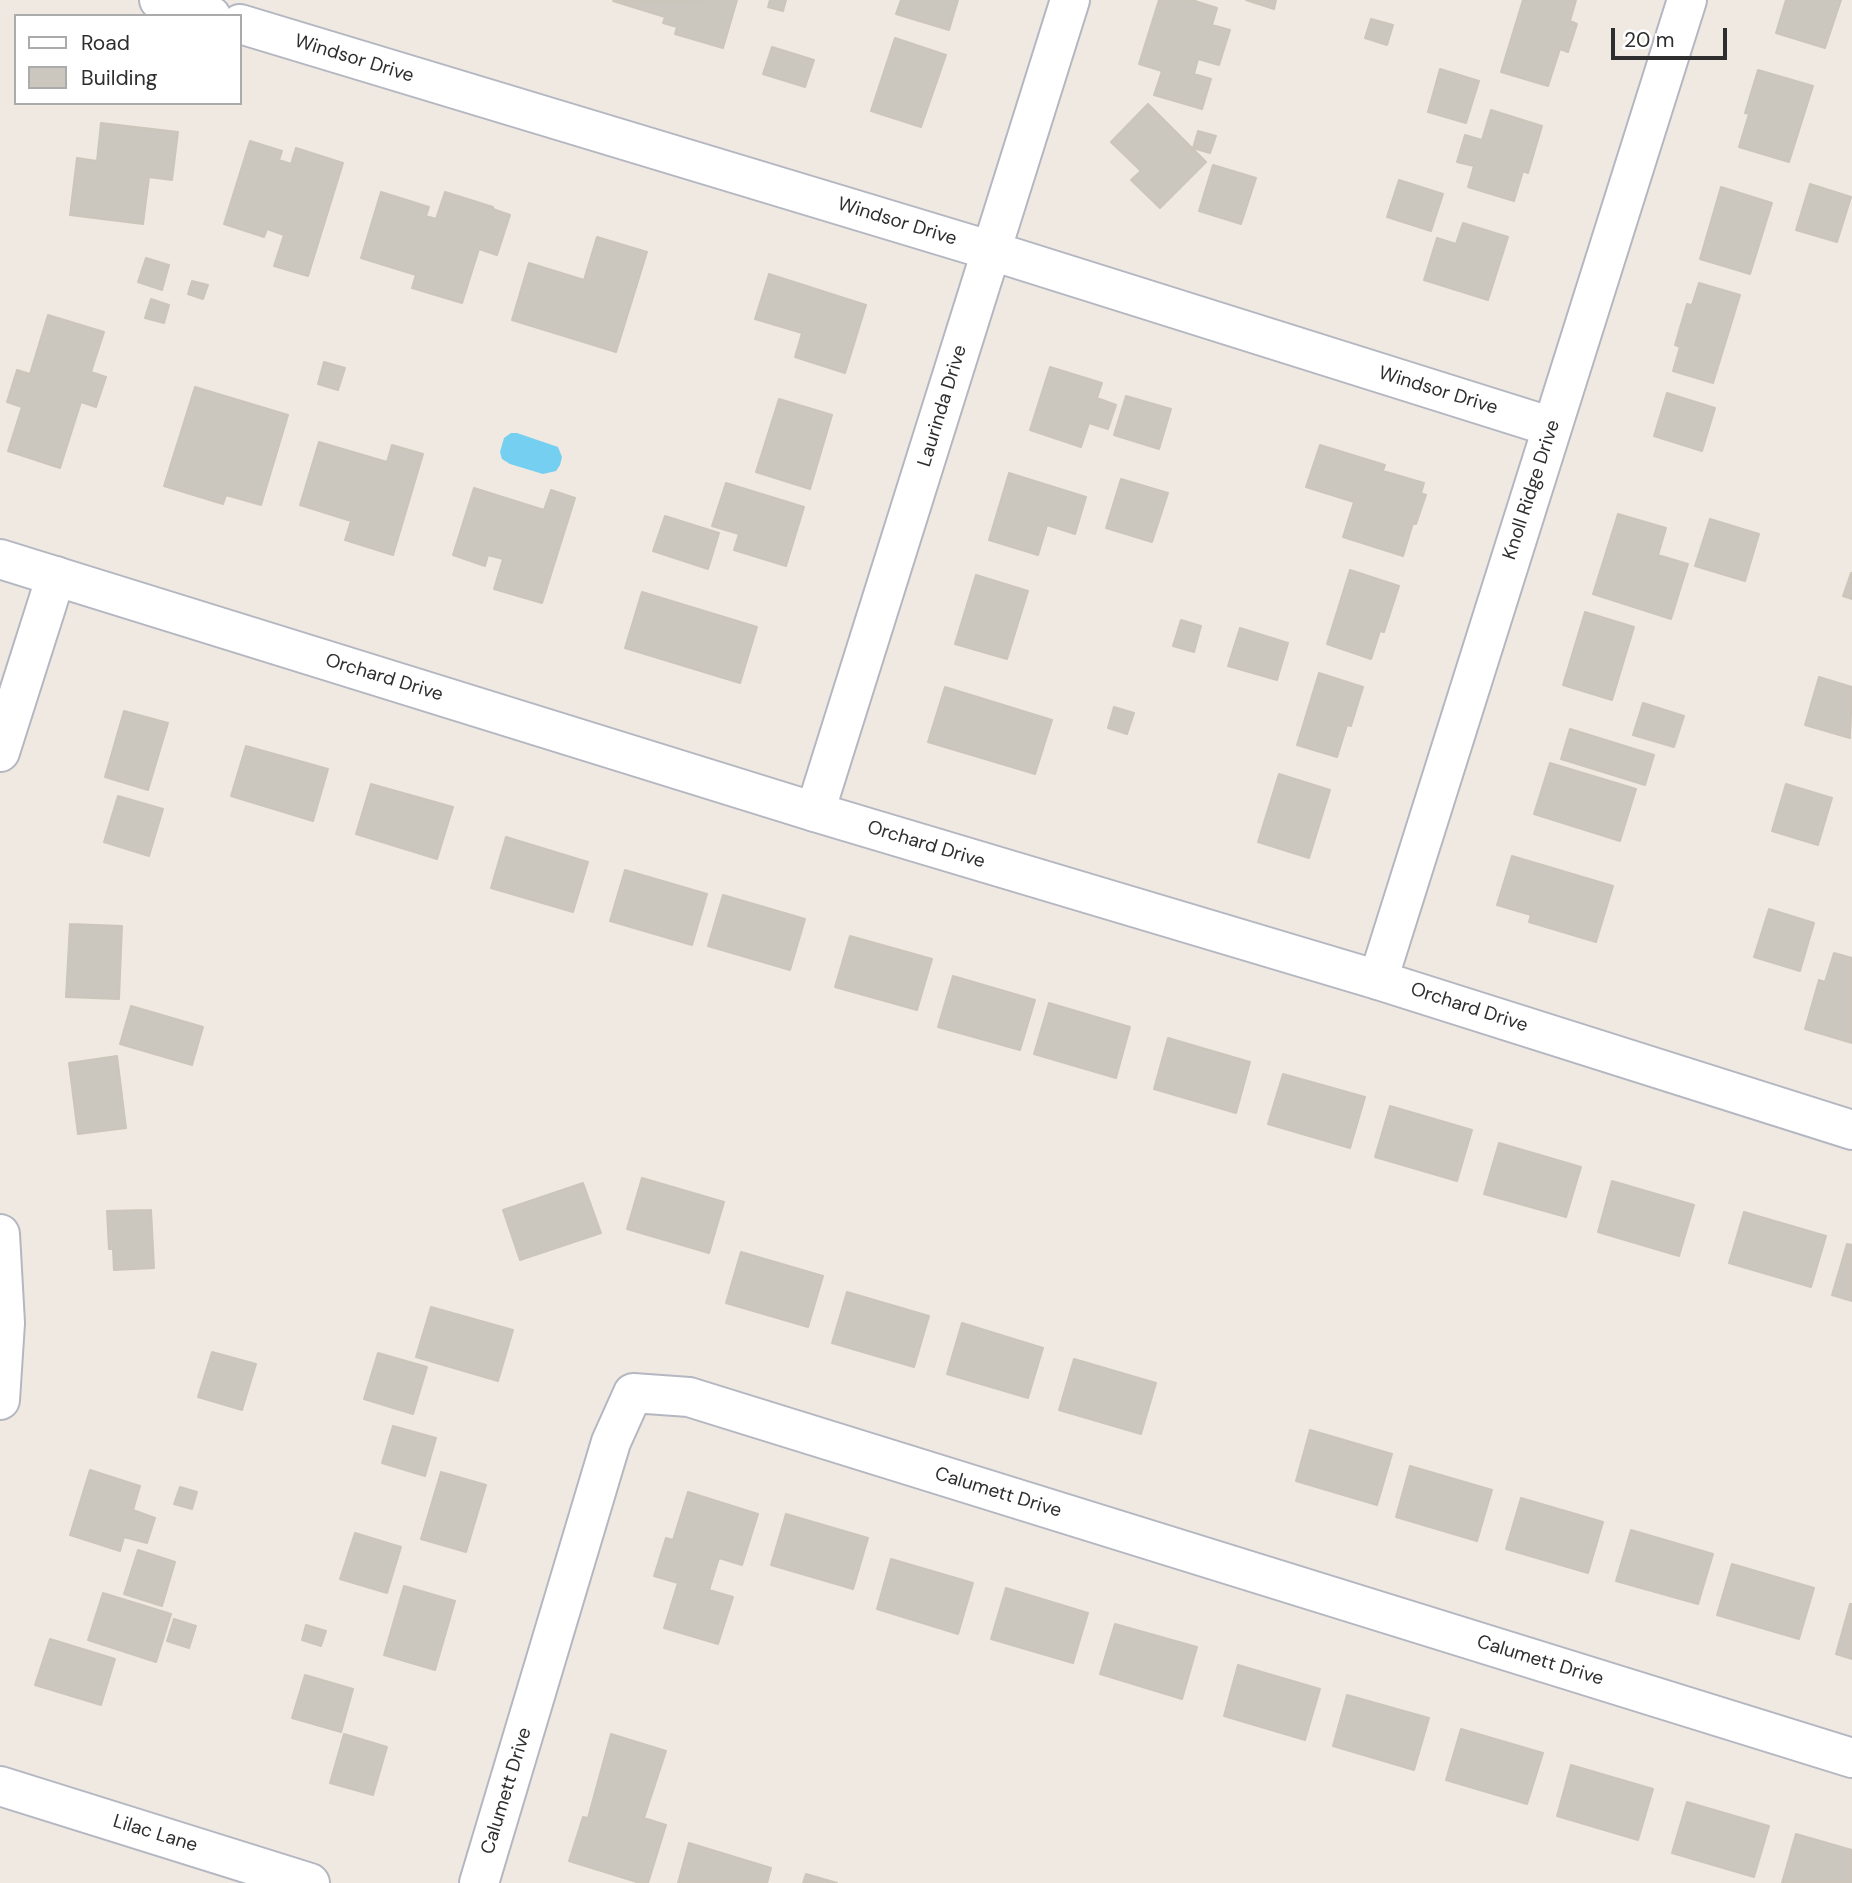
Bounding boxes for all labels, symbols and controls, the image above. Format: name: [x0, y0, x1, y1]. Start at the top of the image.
legend: [14, 14, 242, 105]
scale bar: [1614, 14, 1730, 58]
text: 20 m: [1624, 26, 1675, 54]
text: Road: [81, 29, 130, 57]
street label: Windsor Drive: [292, 30, 416, 88]
text: Building: [81, 64, 157, 92]
street label: Windsor Drive: [835, 193, 959, 251]
street label: Laurinda Drive: [914, 342, 972, 470]
street label: Windsor Drive: [1376, 362, 1500, 420]
street label: Knoll Ridge Drive: [1499, 417, 1565, 563]
street label: Orchard Drive: [322, 649, 446, 707]
street label: Orchard Drive: [864, 816, 988, 874]
street label: Orchard Drive: [1407, 978, 1531, 1038]
street label: Calumett Drive: [932, 1463, 1064, 1523]
street label: Calumett Drive: [1474, 1631, 1606, 1691]
street label: Calumett Drive: [477, 1725, 537, 1857]
street label: Lilac Lane: [110, 1810, 200, 1858]

